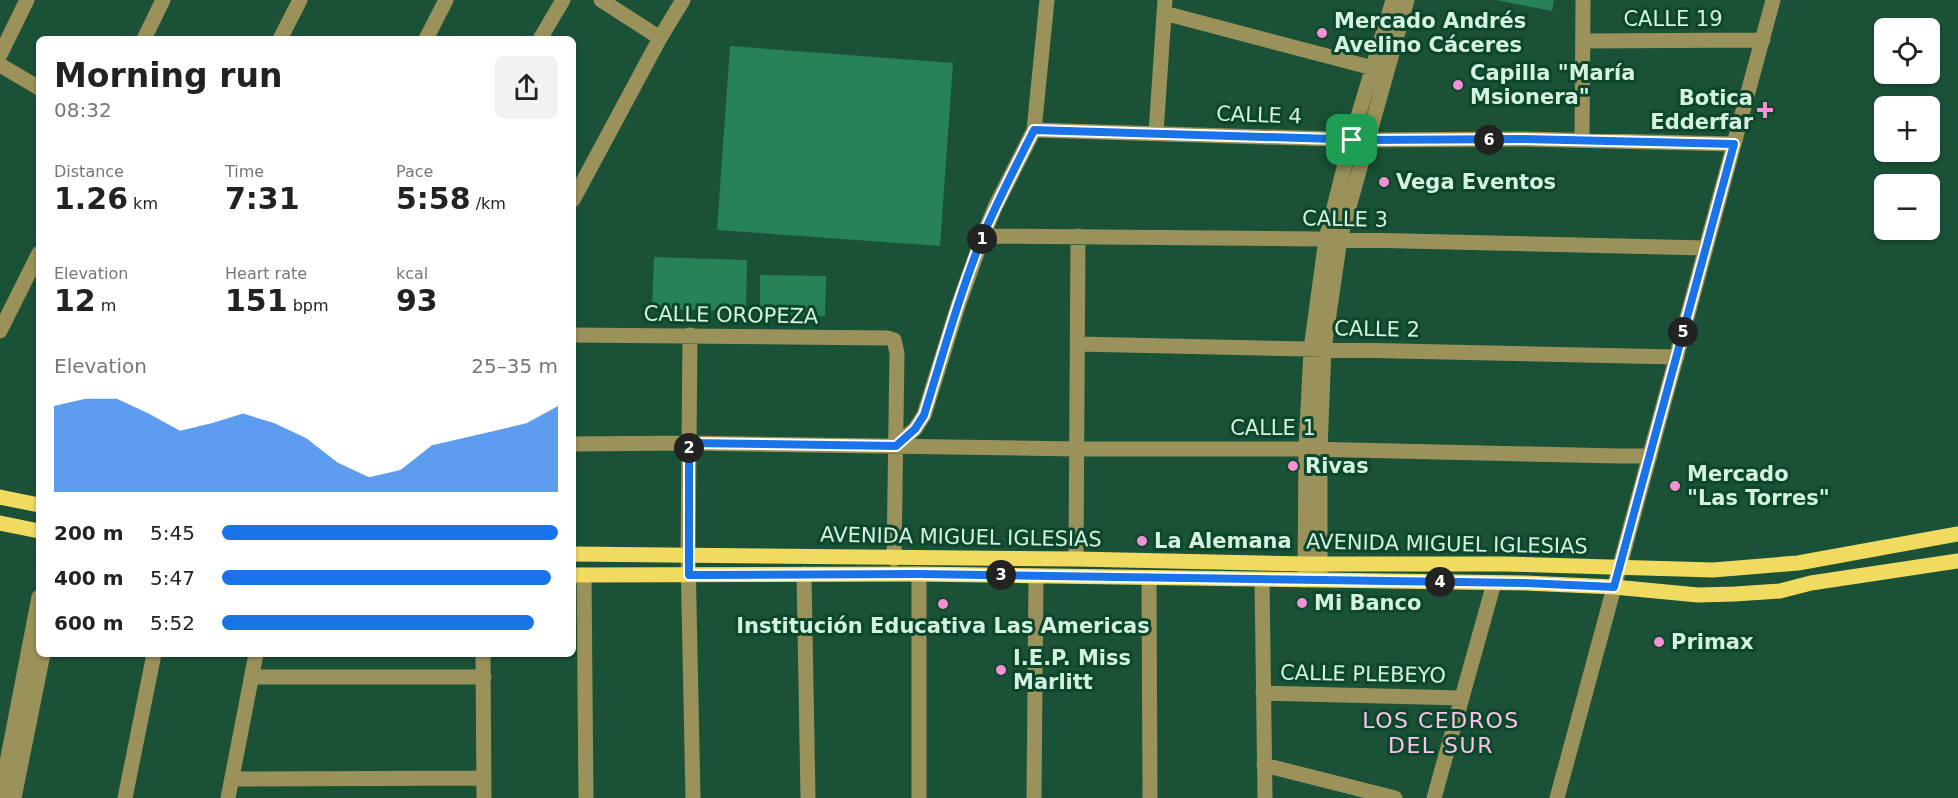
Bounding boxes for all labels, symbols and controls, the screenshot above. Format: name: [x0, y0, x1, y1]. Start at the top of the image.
street label: CALLE 19: [1623, 7, 1723, 31]
place label: Mercado Andrés Avelino Cáceres: [1334, 9, 1526, 57]
map controls: [1874, 18, 1940, 240]
button: locate: [1874, 18, 1940, 84]
marker: Mercado Andrés Avelino Cáceres: [1315, 26, 1329, 40]
text: Morning run: [54, 56, 282, 95]
button: share: [495, 56, 558, 119]
place label: Capilla "María Msionera": [1470, 61, 1635, 109]
marker: Capilla "María Msionera": [1451, 78, 1465, 92]
place label: Botica Edderfar: [1650, 86, 1754, 134]
button: +: [1874, 96, 1940, 162]
text: 08:32: [54, 98, 112, 122]
street label: CALLE 4: [1216, 102, 1302, 128]
marker: Botica Edderfar: [1758, 103, 1772, 117]
pin: [1326, 114, 1377, 165]
icon: arrive: [1335, 123, 1368, 156]
pin: 6: [1474, 125, 1504, 155]
text: 6: [1483, 130, 1495, 149]
text: Distance: [54, 162, 124, 181]
text: Time: [225, 162, 264, 181]
text: Pace: [396, 162, 433, 181]
place label: Vega Eventos: [1396, 170, 1556, 194]
button: −: [1874, 174, 1940, 240]
marker: Vega Eventos: [1377, 175, 1391, 189]
text: 1.26: [54, 181, 128, 216]
text: 7:31: [225, 181, 300, 216]
text: 5:58: [396, 181, 471, 216]
text: km: [128, 194, 158, 213]
text: /km: [471, 194, 506, 213]
street label: CALLE 3: [1302, 206, 1388, 232]
pin: 1: [967, 224, 997, 254]
text: 1: [976, 229, 988, 248]
text: Elevation: [54, 264, 128, 283]
text: Heart rate: [225, 264, 307, 283]
text: kcal: [396, 264, 428, 283]
text: 12: [54, 283, 96, 318]
text: 151: [225, 283, 288, 318]
text: 93: [396, 283, 438, 318]
text: m: [96, 296, 116, 315]
text: bpm: [288, 296, 329, 315]
street label: CALLE OROPEZA: [643, 301, 819, 329]
street label: CALLE 2: [1334, 316, 1420, 342]
pin: 5: [1668, 317, 1698, 347]
text: 5: [1677, 322, 1689, 341]
text: Elevation: [54, 354, 147, 378]
text: 25–35 m: [471, 354, 558, 378]
street label: CALLE 1: [1230, 416, 1316, 440]
pin: 2: [674, 433, 704, 463]
text: 2: [683, 438, 695, 457]
place label: Rivas: [1305, 454, 1369, 478]
marker: Rivas: [1286, 459, 1300, 473]
place label: Mercado "Las Torres": [1687, 462, 1830, 510]
marker: Mercado "Las Torres": [1668, 479, 1682, 493]
text: 200 m: [54, 521, 124, 545]
text: 5:45: [150, 521, 195, 545]
street label: AVENIDA MIGUEL IGLESIAS: [820, 523, 1102, 551]
place label: La Alemana: [1154, 529, 1292, 553]
street label: AVENIDA MIGUEL IGLESIAS: [1306, 530, 1588, 558]
marker: La Alemana: [1135, 534, 1149, 548]
pin: 3: [986, 560, 1016, 590]
text: 3: [995, 565, 1007, 584]
text: 400 m: [54, 566, 124, 590]
text: 5:47: [150, 566, 195, 590]
pin: 4: [1425, 567, 1455, 597]
text: 4: [1434, 572, 1446, 591]
place label: Mi Banco: [1314, 591, 1421, 615]
marker: Mi Banco: [1295, 596, 1309, 610]
marker: Institución Educativa Las Americas: [936, 597, 950, 611]
text: 600 m: [54, 611, 124, 635]
text: 5:52: [150, 611, 195, 635]
place label: Institución Educativa Las Americas: [736, 614, 1150, 638]
place label: Primax: [1671, 630, 1754, 654]
marker: Primax: [1652, 635, 1666, 649]
place label: I.E.P. Miss Marlitt: [1013, 646, 1131, 694]
street label: CALLE PLEBEYO: [1280, 661, 1446, 687]
marker: I.E.P. Miss Marlitt: [994, 663, 1008, 677]
district label: LOS CEDROS DEL SUR: [1362, 708, 1520, 758]

